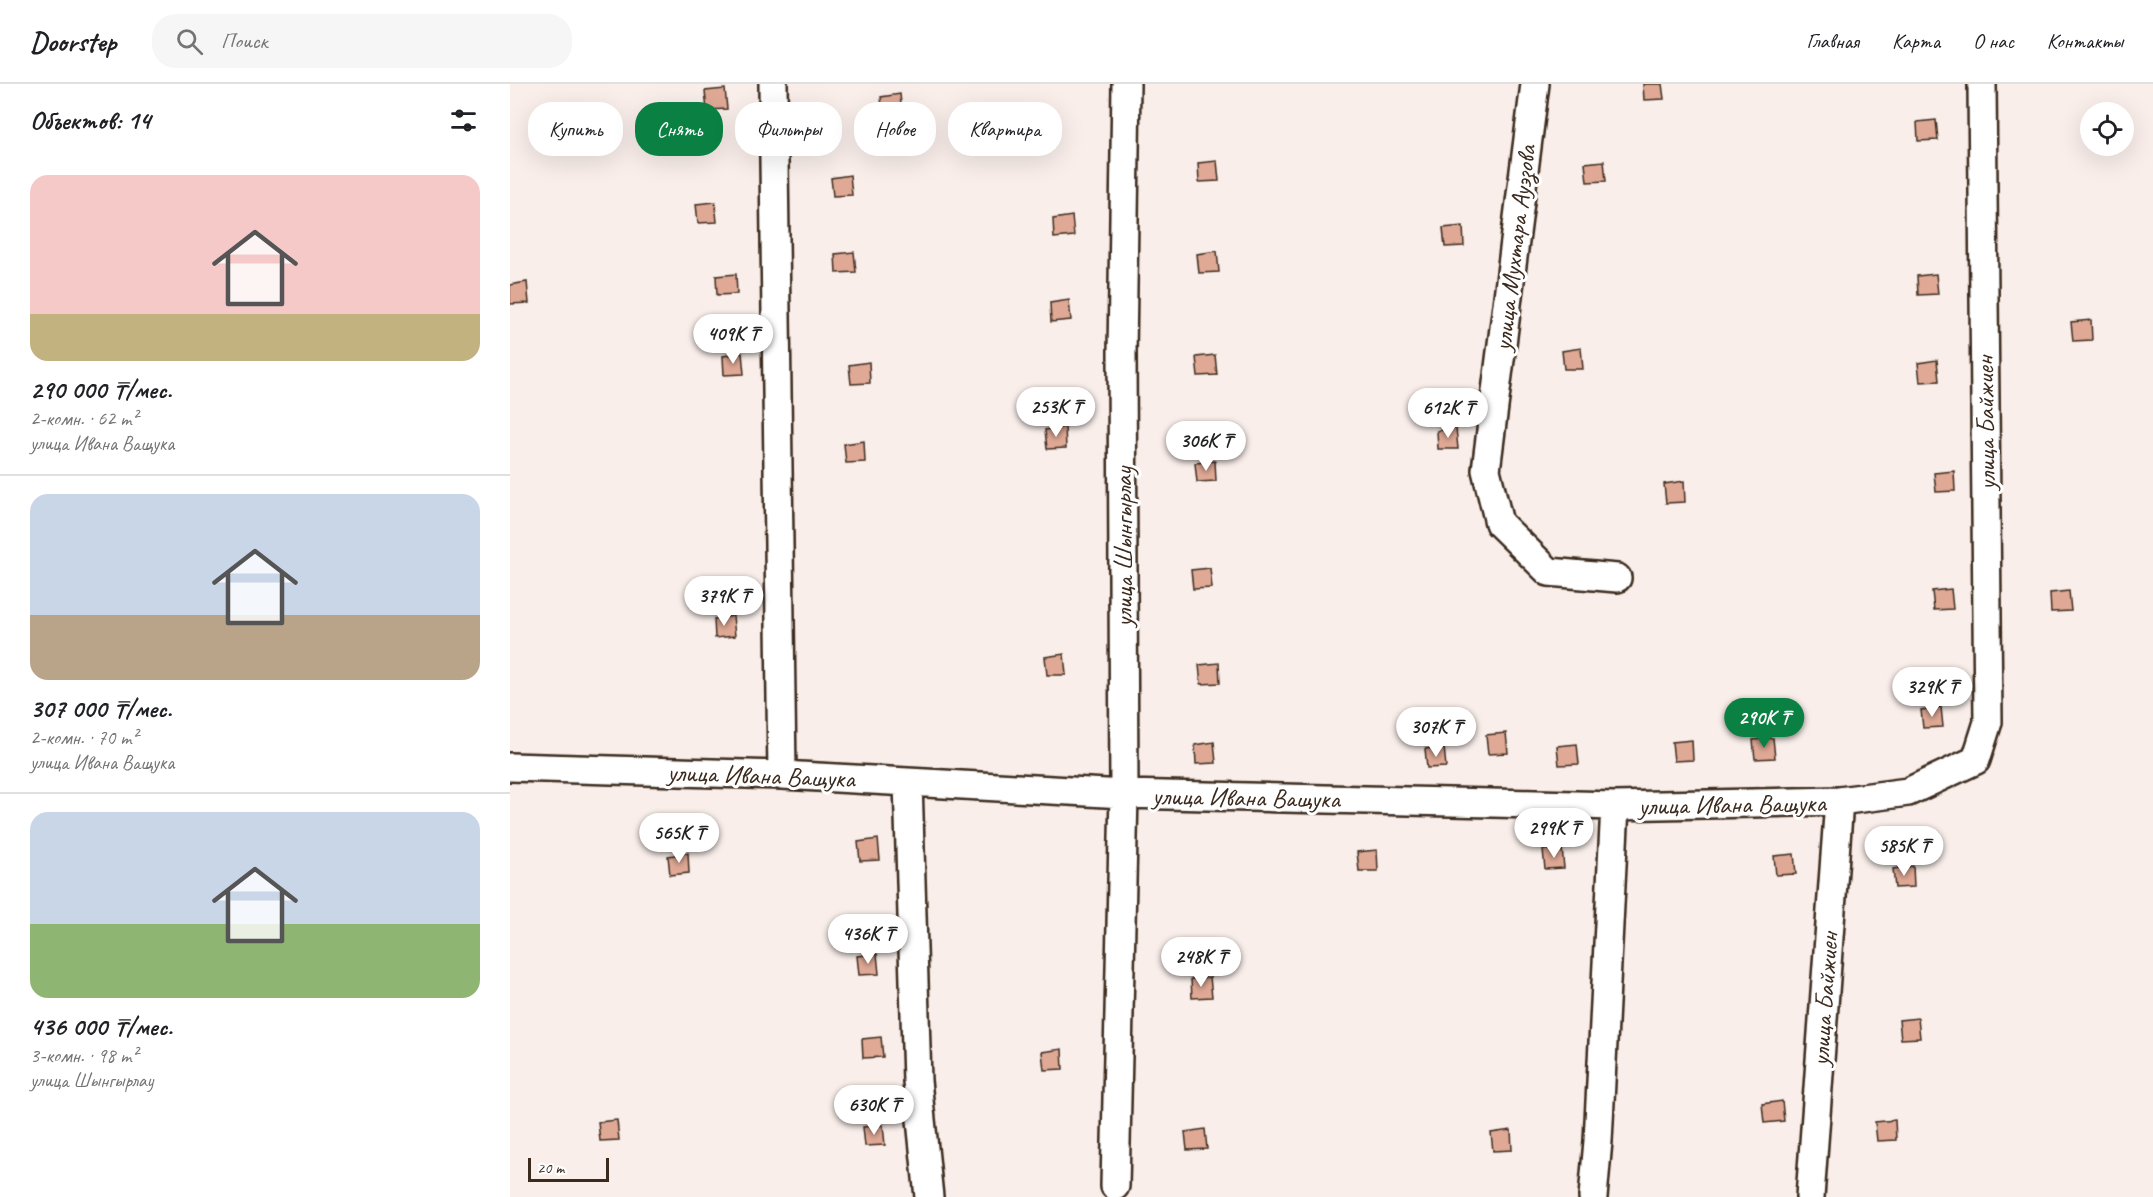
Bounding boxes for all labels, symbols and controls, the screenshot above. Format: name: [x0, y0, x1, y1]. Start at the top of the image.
search box: [152, 14, 572, 68]
text: Doorstep: [30, 24, 116, 59]
icon: search: [173, 25, 206, 58]
text: Поиск: [221, 27, 268, 55]
text: Главная: [1806, 28, 1859, 54]
text: Карта: [1892, 28, 1940, 54]
text: О нас: [1973, 28, 2014, 54]
text: Контакты: [2047, 28, 2123, 54]
chip: Купить: [528, 102, 623, 156]
chip: Снять: [635, 102, 723, 156]
chip: Фильтры: [735, 102, 842, 156]
chip: Новое: [854, 102, 936, 156]
chip: Квартира: [948, 102, 1062, 156]
map controls: [2080, 102, 2134, 156]
button: locate: [2080, 102, 2134, 156]
text: Объектов: 14: [30, 104, 150, 137]
icon: filters: [447, 104, 480, 137]
street label: улица Мухтара Ауэзова: [1485, 142, 1545, 355]
icon: home: [201, 214, 309, 322]
pin: 409K ₸: [684, 314, 782, 365]
text: 409K ₸: [707, 321, 759, 346]
street label: улица Байжиен: [1968, 354, 2003, 492]
text: 290 000 ₸/мес.: [30, 373, 172, 406]
pin: 253K ₸: [1007, 387, 1105, 438]
pin: 612K ₸: [1399, 388, 1497, 439]
text: 253K ₸: [1030, 394, 1082, 419]
text: 612K ₸: [1422, 395, 1474, 420]
text: 2-комн. · 62 m²: [30, 406, 138, 431]
pin: 306K ₸: [1157, 421, 1255, 472]
text: 306K ₸: [1180, 428, 1232, 453]
text: улица Ивана Ващука: [30, 431, 174, 456]
street label: улица Шынгырлау: [1107, 465, 1140, 629]
icon: home: [201, 533, 309, 641]
pin: 379K ₸: [675, 576, 773, 627]
text: 379K ₸: [698, 583, 750, 608]
pin: 329K ₸: [1883, 667, 1981, 718]
text: 329K ₸: [1906, 674, 1958, 699]
text: 307 000 ₸/мес.: [30, 692, 172, 725]
pin: 290K ₸: [1715, 698, 1813, 749]
text: 290K ₸: [1738, 705, 1790, 730]
pin: 307K ₸: [1387, 707, 1485, 758]
text: 307K ₸: [1410, 714, 1462, 739]
text: 2-комн. · 70 m²: [30, 725, 138, 750]
text: улица Ивана Ващука: [30, 750, 174, 775]
street label: улица Ивана Ващука: [665, 756, 857, 795]
street label: улица Ивана Ващука: [1150, 779, 1342, 816]
street label: улица Ивана Ващука: [1636, 786, 1828, 823]
pin: 299K ₸: [1505, 808, 1603, 859]
pin: 565K ₸: [630, 813, 728, 864]
text: 299K ₸: [1528, 815, 1580, 840]
text: 565K ₸: [653, 820, 705, 845]
pin: 585K ₸: [1855, 826, 1953, 877]
text: 585K ₸: [1878, 833, 1930, 858]
icon: home: [201, 851, 309, 959]
pin: 436K ₸: [819, 914, 917, 965]
text: 436K ₸: [842, 921, 894, 946]
street label: улица Байжиен: [1803, 929, 1846, 1069]
pin: 248K ₸: [1152, 937, 1250, 988]
text: 248K ₸: [1175, 944, 1227, 969]
text: 436 000 ₸/мес.: [30, 1010, 172, 1043]
text: 3-комн. · 98 m²: [30, 1043, 138, 1068]
text: улица Шынгырлау: [30, 1068, 153, 1093]
pin: 630K ₸: [825, 1085, 923, 1136]
text: 630K ₸: [848, 1092, 900, 1117]
scale bar: [528, 1155, 609, 1182]
text: 20 m: [537, 1158, 564, 1178]

